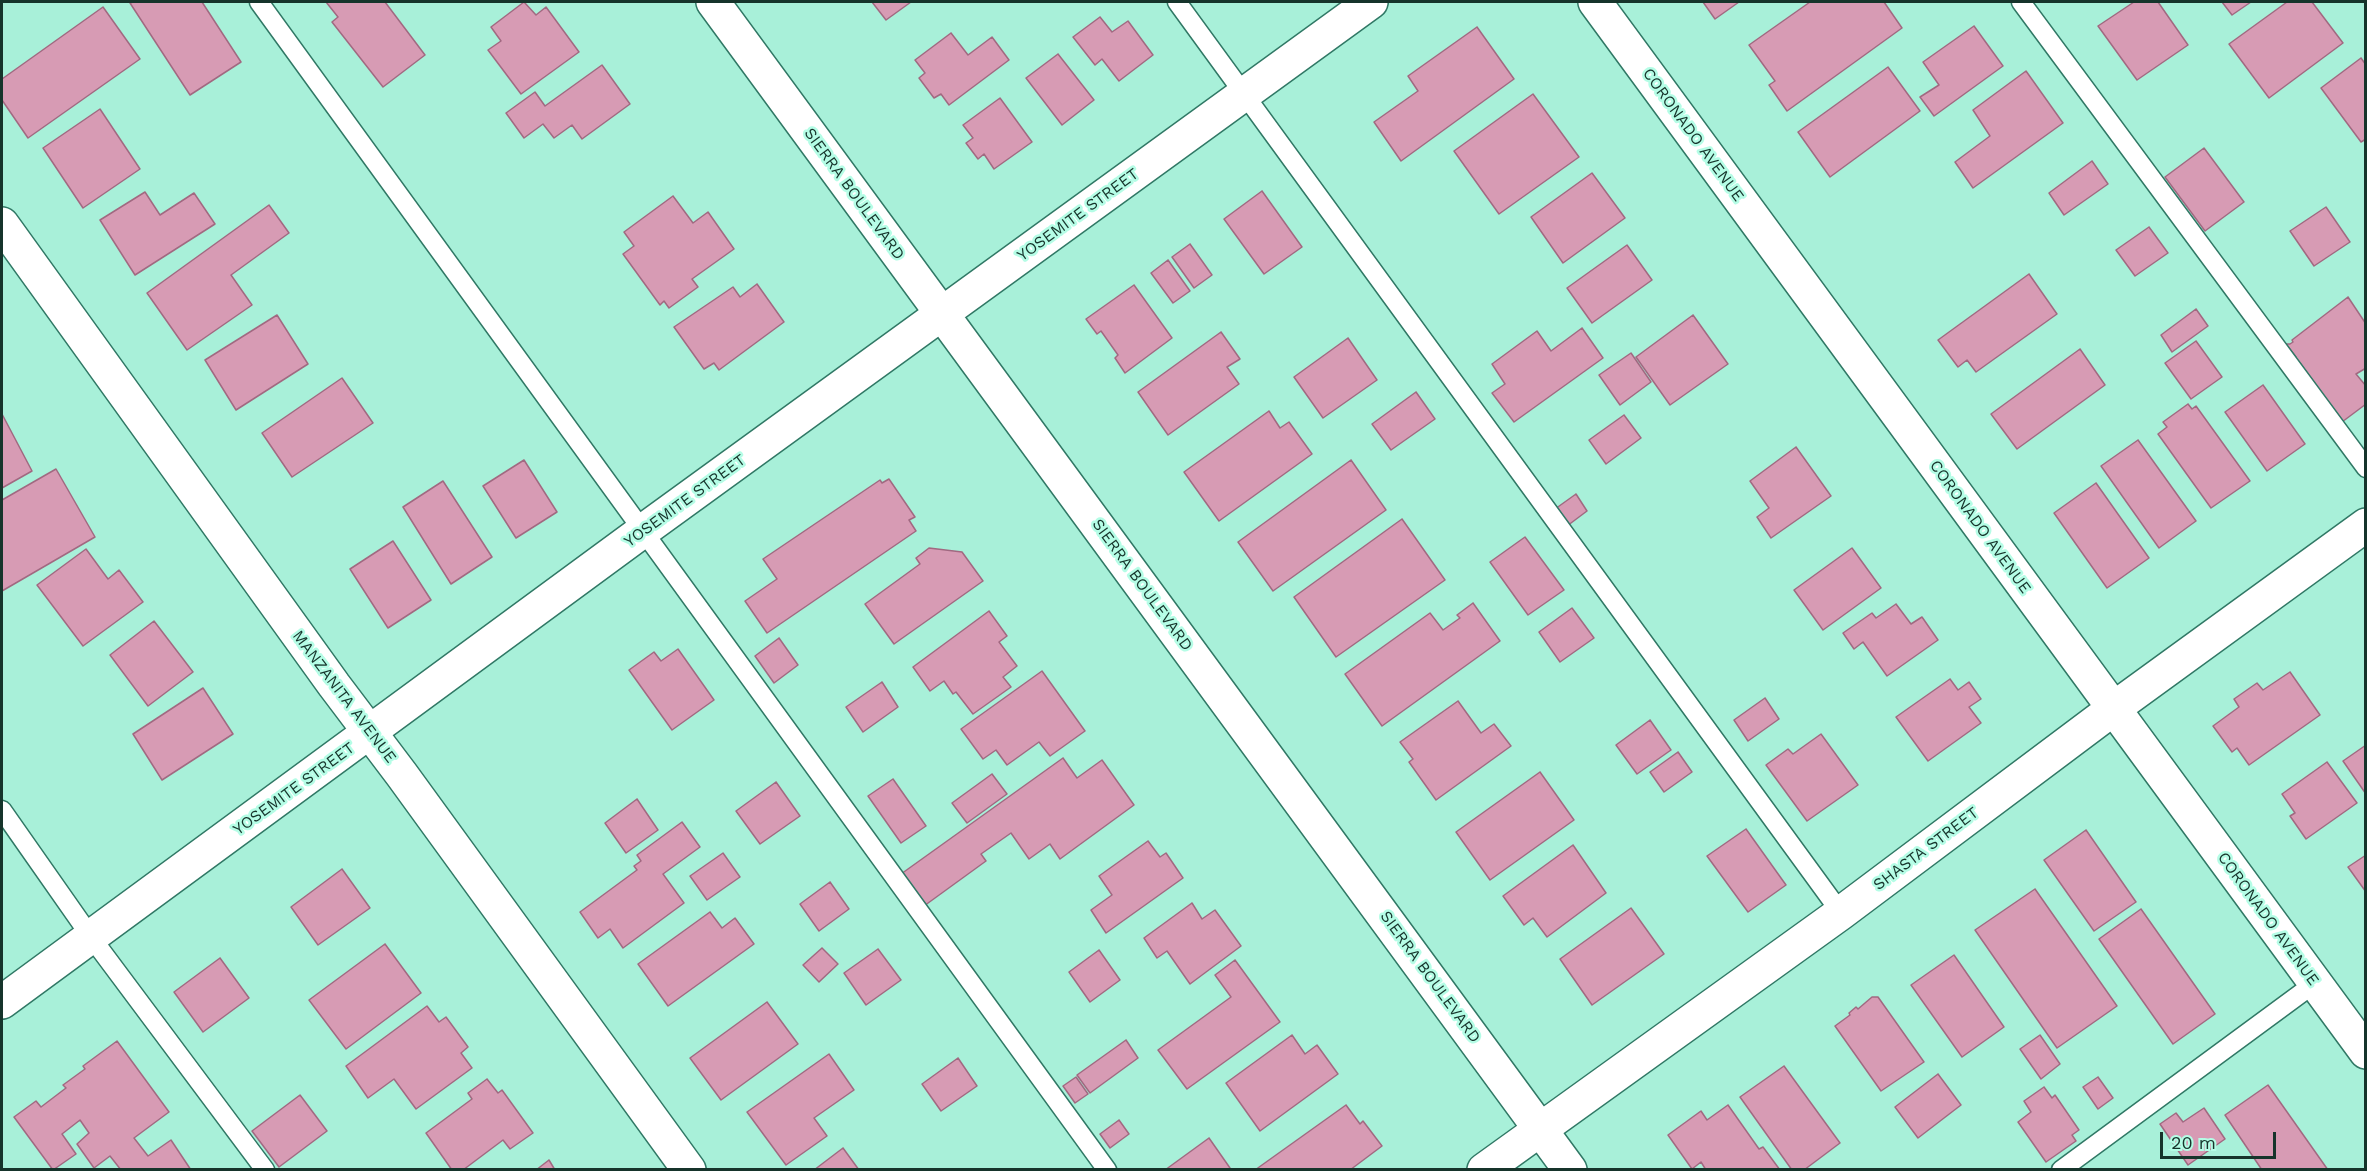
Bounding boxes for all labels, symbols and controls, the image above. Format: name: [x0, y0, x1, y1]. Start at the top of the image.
street label: CORONADO AVENUE: [1638, 65, 1748, 205]
street label: SIERRA BOULEVARD: [800, 124, 908, 264]
street label: YOSEMITE STREET: [1014, 165, 1142, 265]
street label: YOSEMITE STREET: [621, 451, 749, 551]
street label: CORONADO AVENUE: [1925, 457, 2035, 597]
street label: SIERRA BOULEVARD: [1088, 515, 1196, 655]
street label: MANZANITA AVENUE: [288, 627, 400, 767]
street label: YOSEMITE STREET: [230, 739, 358, 839]
street label: SHASTA STREET: [1870, 803, 1982, 895]
street label: CORONADO AVENUE: [2213, 849, 2323, 989]
street label: SIERRA BOULEVARD: [1376, 907, 1484, 1047]
scale bar: [2163, 1120, 2278, 1158]
text: 20 m: [2171, 1132, 2216, 1153]

